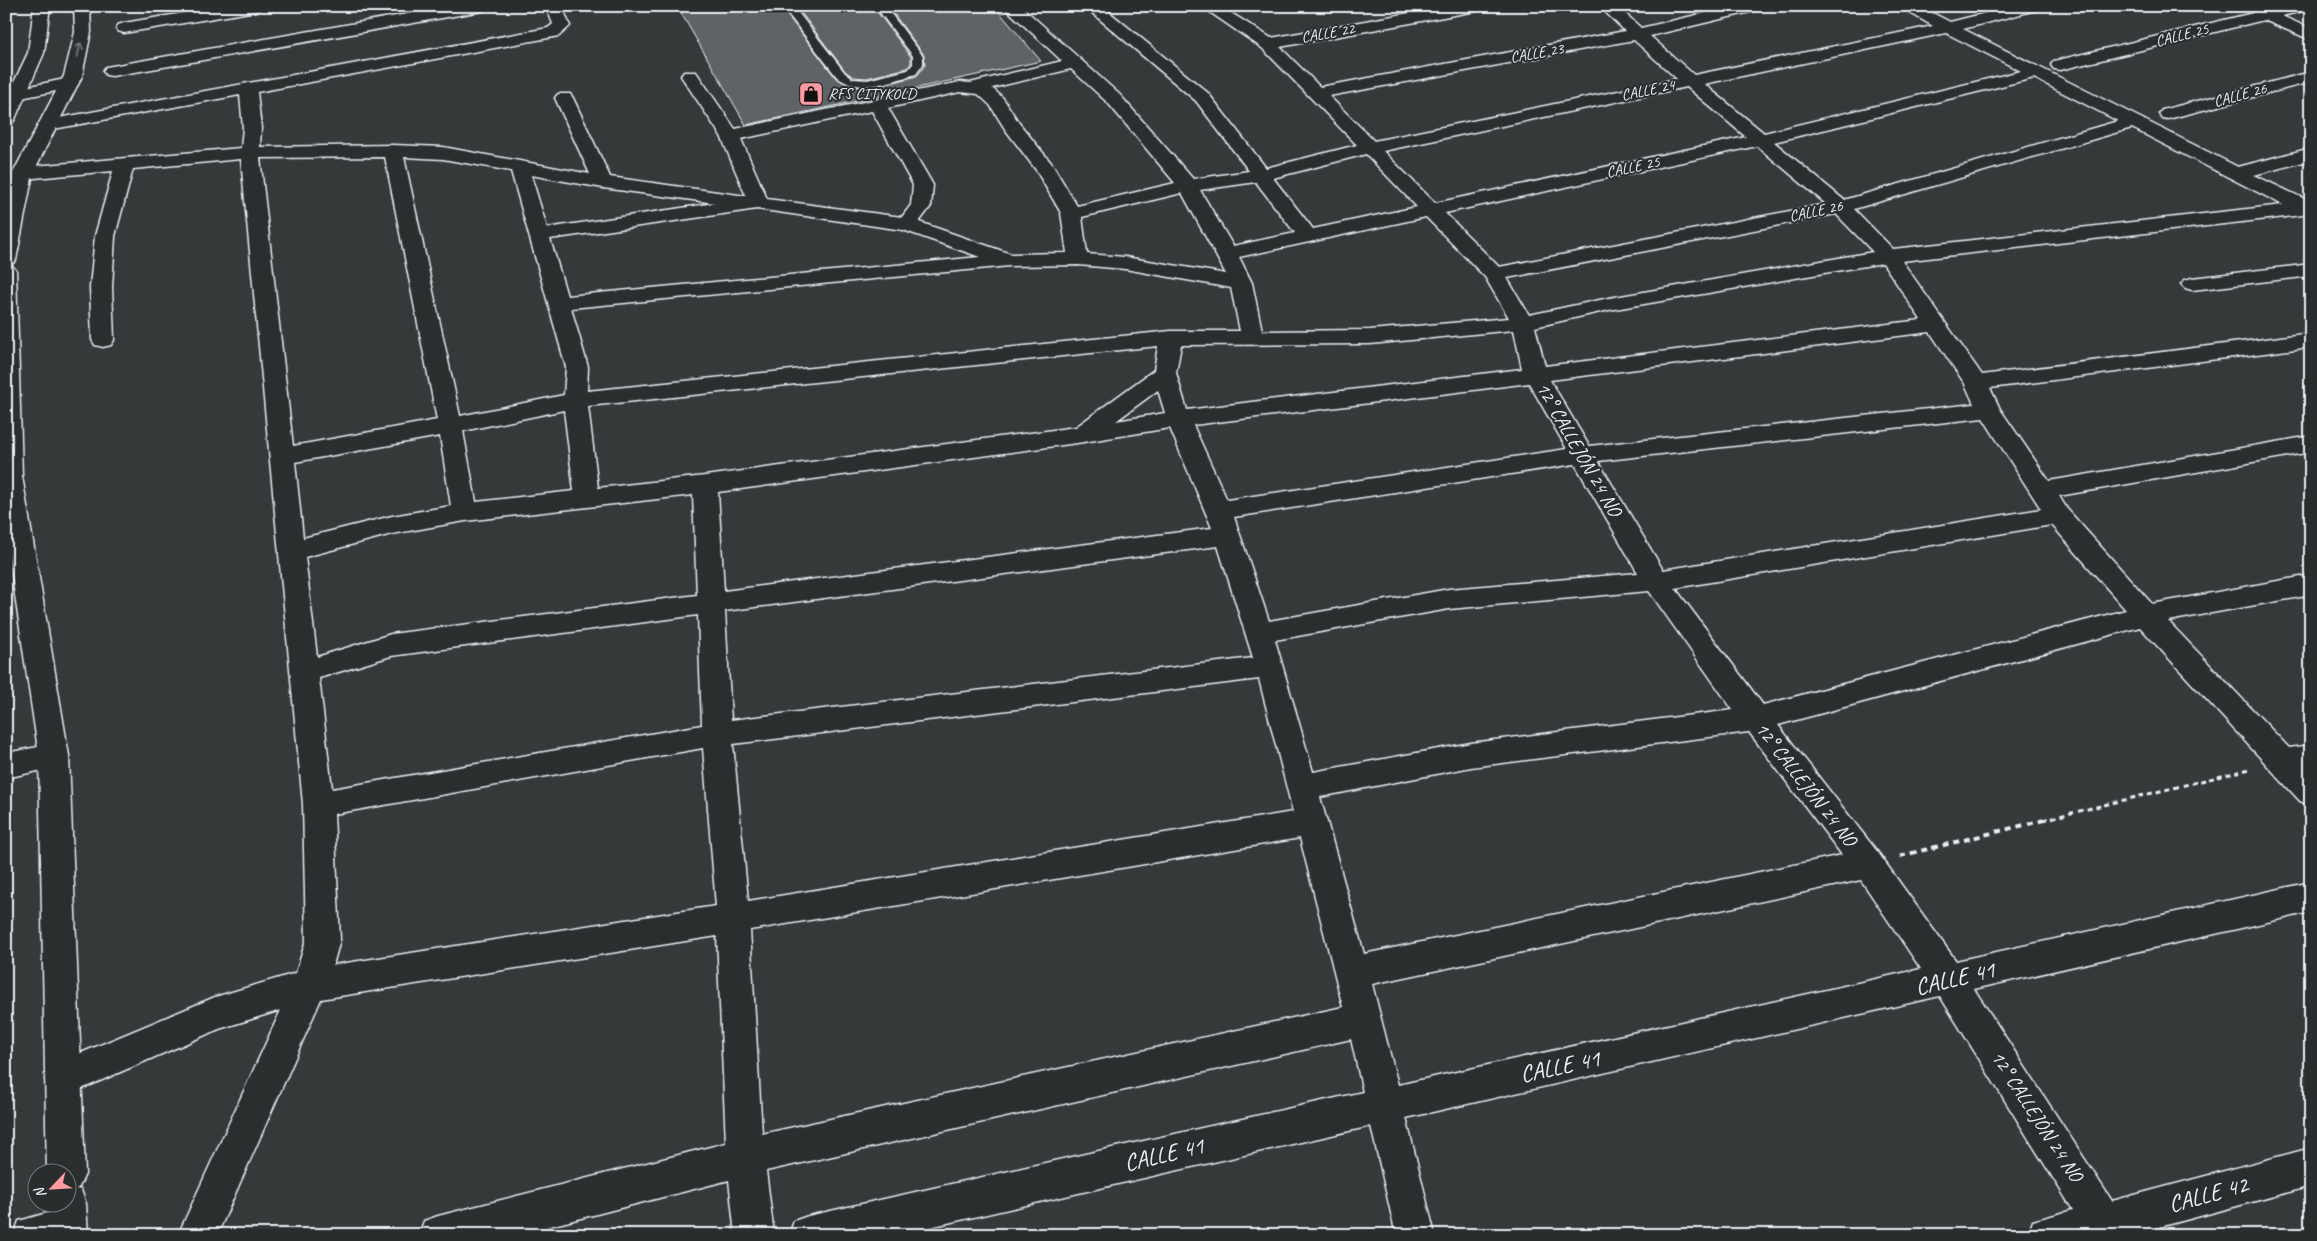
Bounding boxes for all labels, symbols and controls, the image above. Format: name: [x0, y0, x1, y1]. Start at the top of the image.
street label: CALLE 22: [1300, 18, 1358, 48]
street label: CALLE 25: [2153, 19, 2211, 51]
street label: CALLE 23: [1509, 38, 1567, 68]
one-way arrow: [75, 43, 84, 59]
street label: CALLE 24: [1619, 74, 1678, 105]
street label: CALLE 26: [2211, 78, 2269, 112]
shop icon: RFS CITYKOLD: [798, 81, 824, 107]
place label: RFS CITYKOLD: [828, 84, 918, 104]
street label: CALLE 25: [1604, 151, 1662, 182]
street label: CALLE 26: [1787, 195, 1845, 226]
street label: 12° CALLEJÓN 24 NO: [1530, 377, 1629, 522]
street label: 12° CALLEJÓN 24 NO: [1750, 717, 1864, 853]
street label: CALLE 41: [1912, 954, 1999, 1002]
street label: CALLE 41: [1517, 1043, 1604, 1089]
street label: 12° CALLEJÓN 24 NO: [1985, 1046, 2090, 1188]
street label: CALLE 41: [1121, 1130, 1208, 1178]
north arrow: [28, 1164, 78, 1214]
street label: CALLE 42: [2165, 1168, 2253, 1219]
text: N: [30, 1184, 50, 1201]

